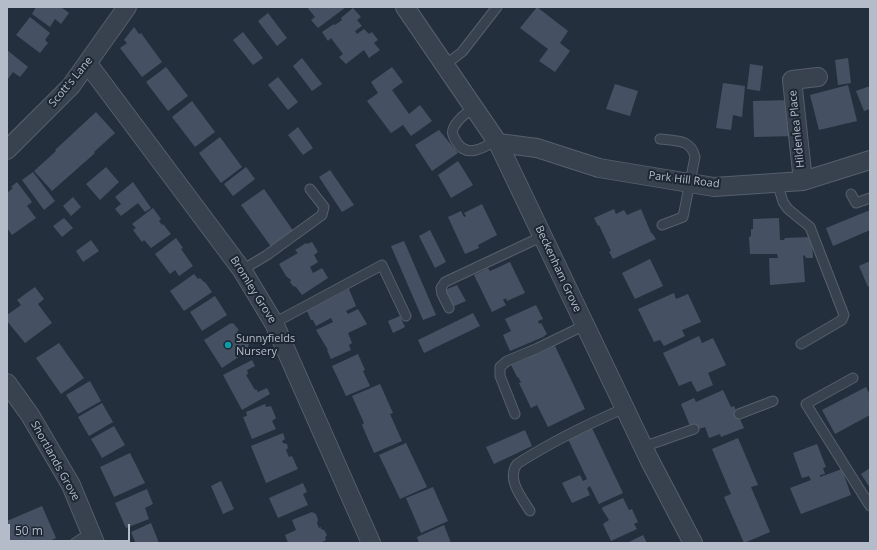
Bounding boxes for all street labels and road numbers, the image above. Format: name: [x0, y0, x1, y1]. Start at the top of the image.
street label: Scott's Lane: [46, 54, 96, 110]
street label: Hildenlea Place: [786, 89, 808, 169]
street label: Park Hill Road: [648, 169, 720, 191]
street label: Beckenham Grove: [532, 224, 584, 314]
street label: Bromley Grove: [227, 254, 279, 326]
street label: Shortlands Grove: [28, 419, 82, 503]

